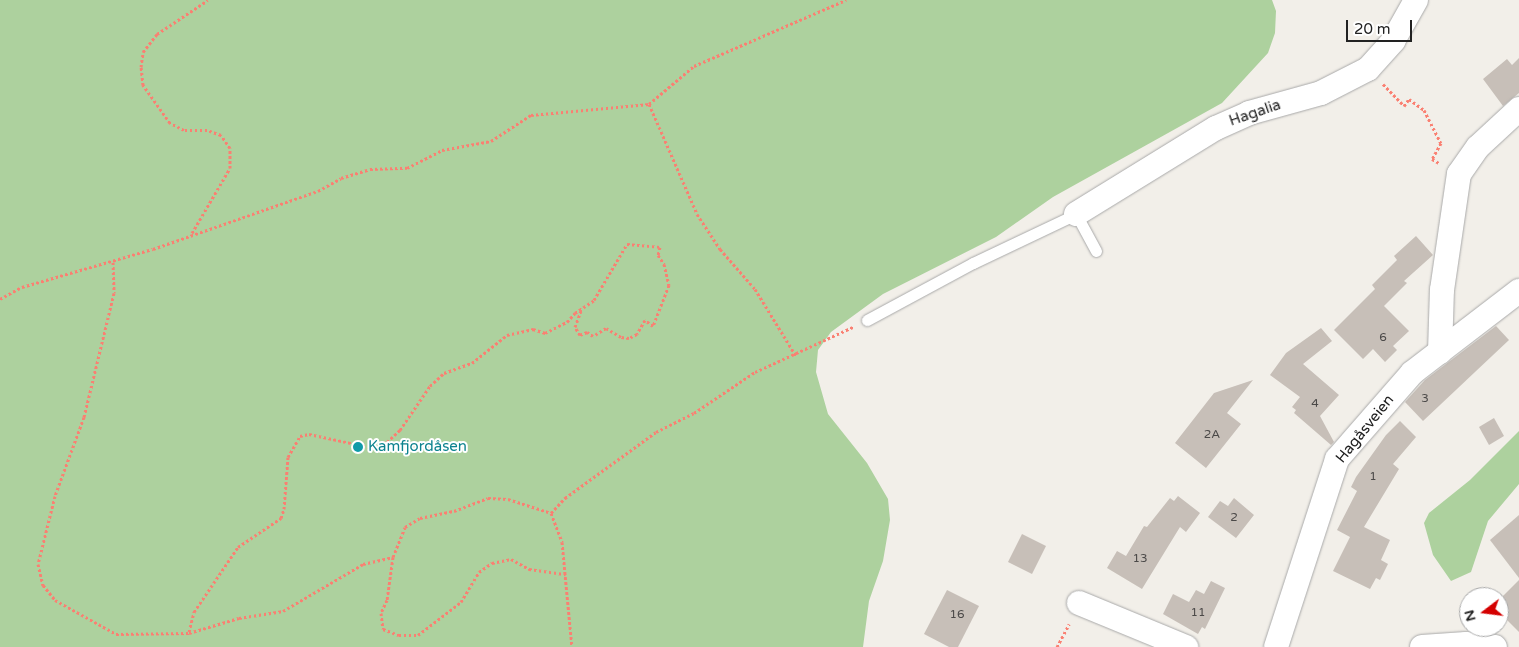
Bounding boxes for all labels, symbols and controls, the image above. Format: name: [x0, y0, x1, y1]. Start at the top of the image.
scale bar: [1349, 10, 1415, 42]
text: 20 m: [1354, 20, 1391, 38]
street label: Hagalia: [1227, 96, 1283, 130]
house number: 6: [1379, 331, 1387, 345]
street label: Hagåsveien: [1332, 391, 1398, 467]
house number: 3: [1421, 392, 1429, 406]
house number: 4: [1311, 397, 1319, 411]
house number: 2A: [1204, 428, 1220, 442]
place label: Kamfjordåsen: [368, 438, 467, 456]
marker: Kamfjordåsen: [352, 441, 364, 453]
house number: 1: [1369, 470, 1377, 484]
house number: 2: [1230, 511, 1238, 525]
house number: 13: [1132, 552, 1148, 566]
north arrow: [1459, 587, 1509, 637]
house number: 11: [1190, 606, 1206, 620]
house number: 16: [949, 608, 965, 622]
text: N: [1460, 608, 1480, 623]

